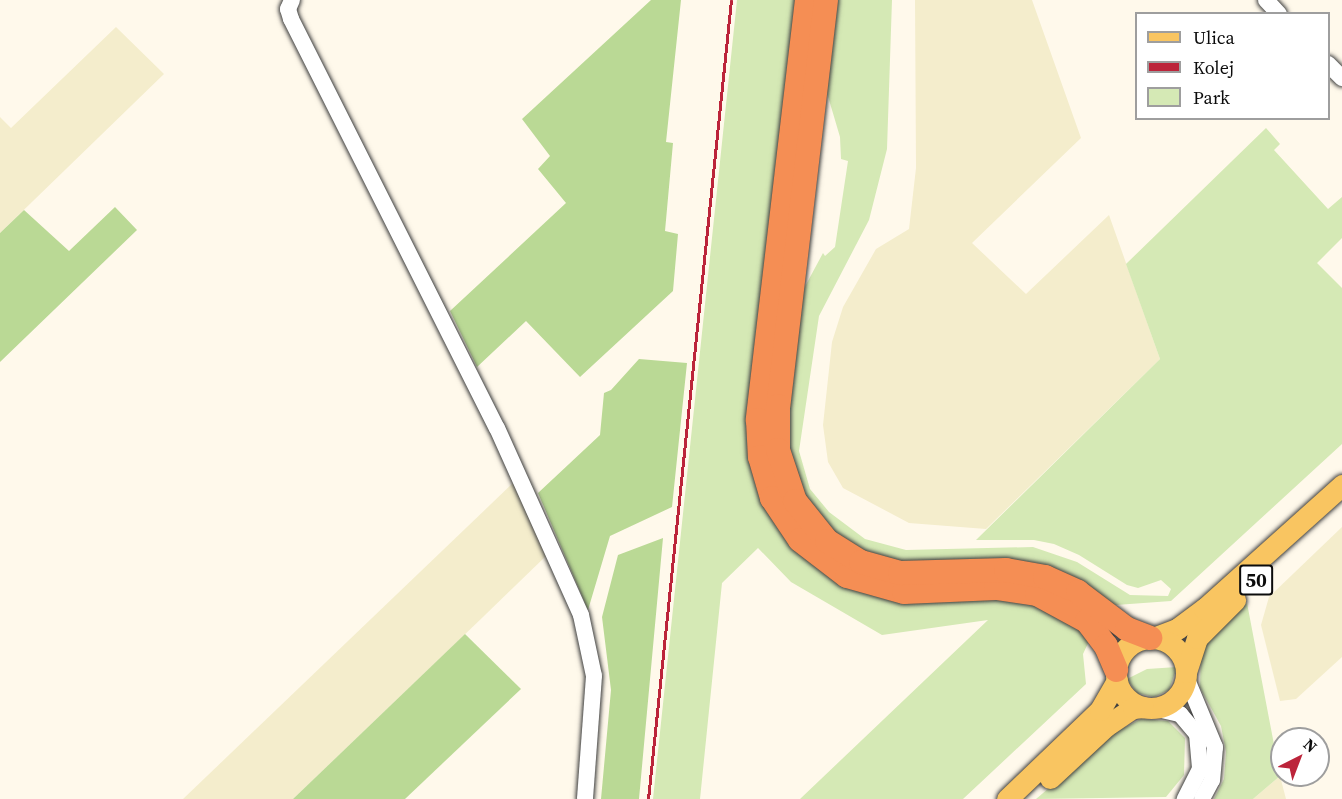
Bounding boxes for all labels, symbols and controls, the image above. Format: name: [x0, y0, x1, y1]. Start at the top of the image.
legend: [1135, 12, 1330, 120]
text: Ulica: [1193, 25, 1235, 50]
text: Kolej: [1193, 55, 1234, 80]
text: Park: [1193, 85, 1230, 110]
road number: 50: [1238, 563, 1274, 597]
north arrow: [1270, 727, 1330, 787]
text: N: [1299, 733, 1322, 757]

